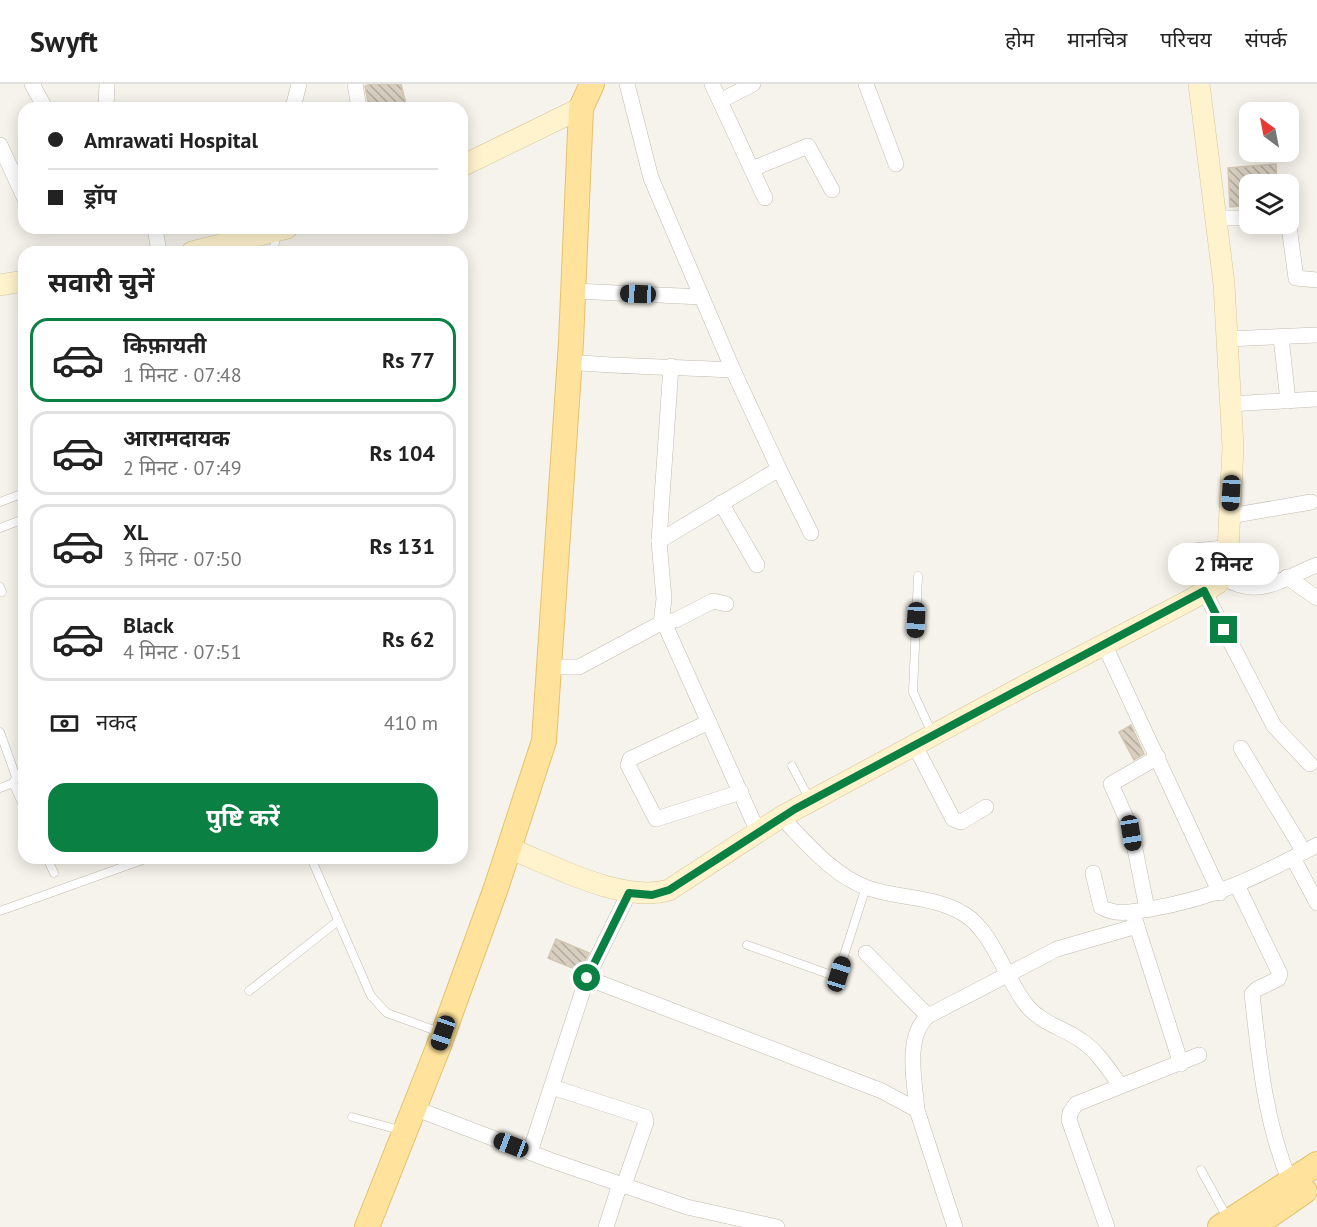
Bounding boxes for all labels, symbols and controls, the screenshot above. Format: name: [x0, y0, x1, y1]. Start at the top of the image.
text: Swyft: [30, 23, 98, 60]
text: होम: [1005, 26, 1034, 53]
text: मानचित्र: [1067, 26, 1127, 53]
text: परिचय: [1160, 26, 1212, 53]
text: संपर्क: [1245, 26, 1287, 53]
north arrow: [1239, 102, 1299, 162]
map controls: [1239, 102, 1299, 234]
text: Amrawati Hospital: [84, 126, 258, 154]
button: layers: [1239, 174, 1299, 234]
text: ड्रॉप: [84, 182, 117, 210]
text: सवारी चुनें: [48, 265, 154, 299]
car: [620, 284, 656, 304]
text: किफ़ायती: [123, 331, 207, 359]
icon: car: [51, 333, 105, 387]
text: Rs 77: [382, 346, 435, 374]
text: 1 मिनट · 07:48: [123, 362, 242, 388]
text: आरामदायक: [123, 424, 230, 452]
icon: car: [51, 426, 105, 480]
text: Rs 104: [369, 439, 435, 467]
text: 2 मिनट · 07:49: [123, 455, 242, 481]
car: [1221, 475, 1241, 511]
text: XL: [123, 518, 148, 546]
icon: car: [51, 519, 105, 573]
text: Rs 131: [369, 532, 435, 560]
callout: 2 मिनट: [1168, 543, 1280, 585]
text: 3 मिनट · 07:50: [123, 546, 242, 572]
text: 2 मिनट: [1194, 551, 1253, 577]
car: [906, 602, 926, 638]
text: Black: [123, 611, 174, 639]
icon: car: [51, 612, 105, 666]
route end: [1210, 616, 1237, 643]
text: Rs 62: [382, 625, 435, 653]
text: 4 मिनट · 07:51: [123, 639, 242, 665]
icon: cash: [48, 707, 81, 740]
text: नकद: [96, 708, 137, 736]
text: 410 m: [384, 710, 438, 736]
button: पुष्टि करें: [48, 783, 438, 852]
car: [1119, 814, 1143, 852]
car: [825, 954, 853, 994]
route start: [573, 964, 600, 991]
car: [429, 1013, 457, 1053]
car: [491, 1130, 531, 1160]

